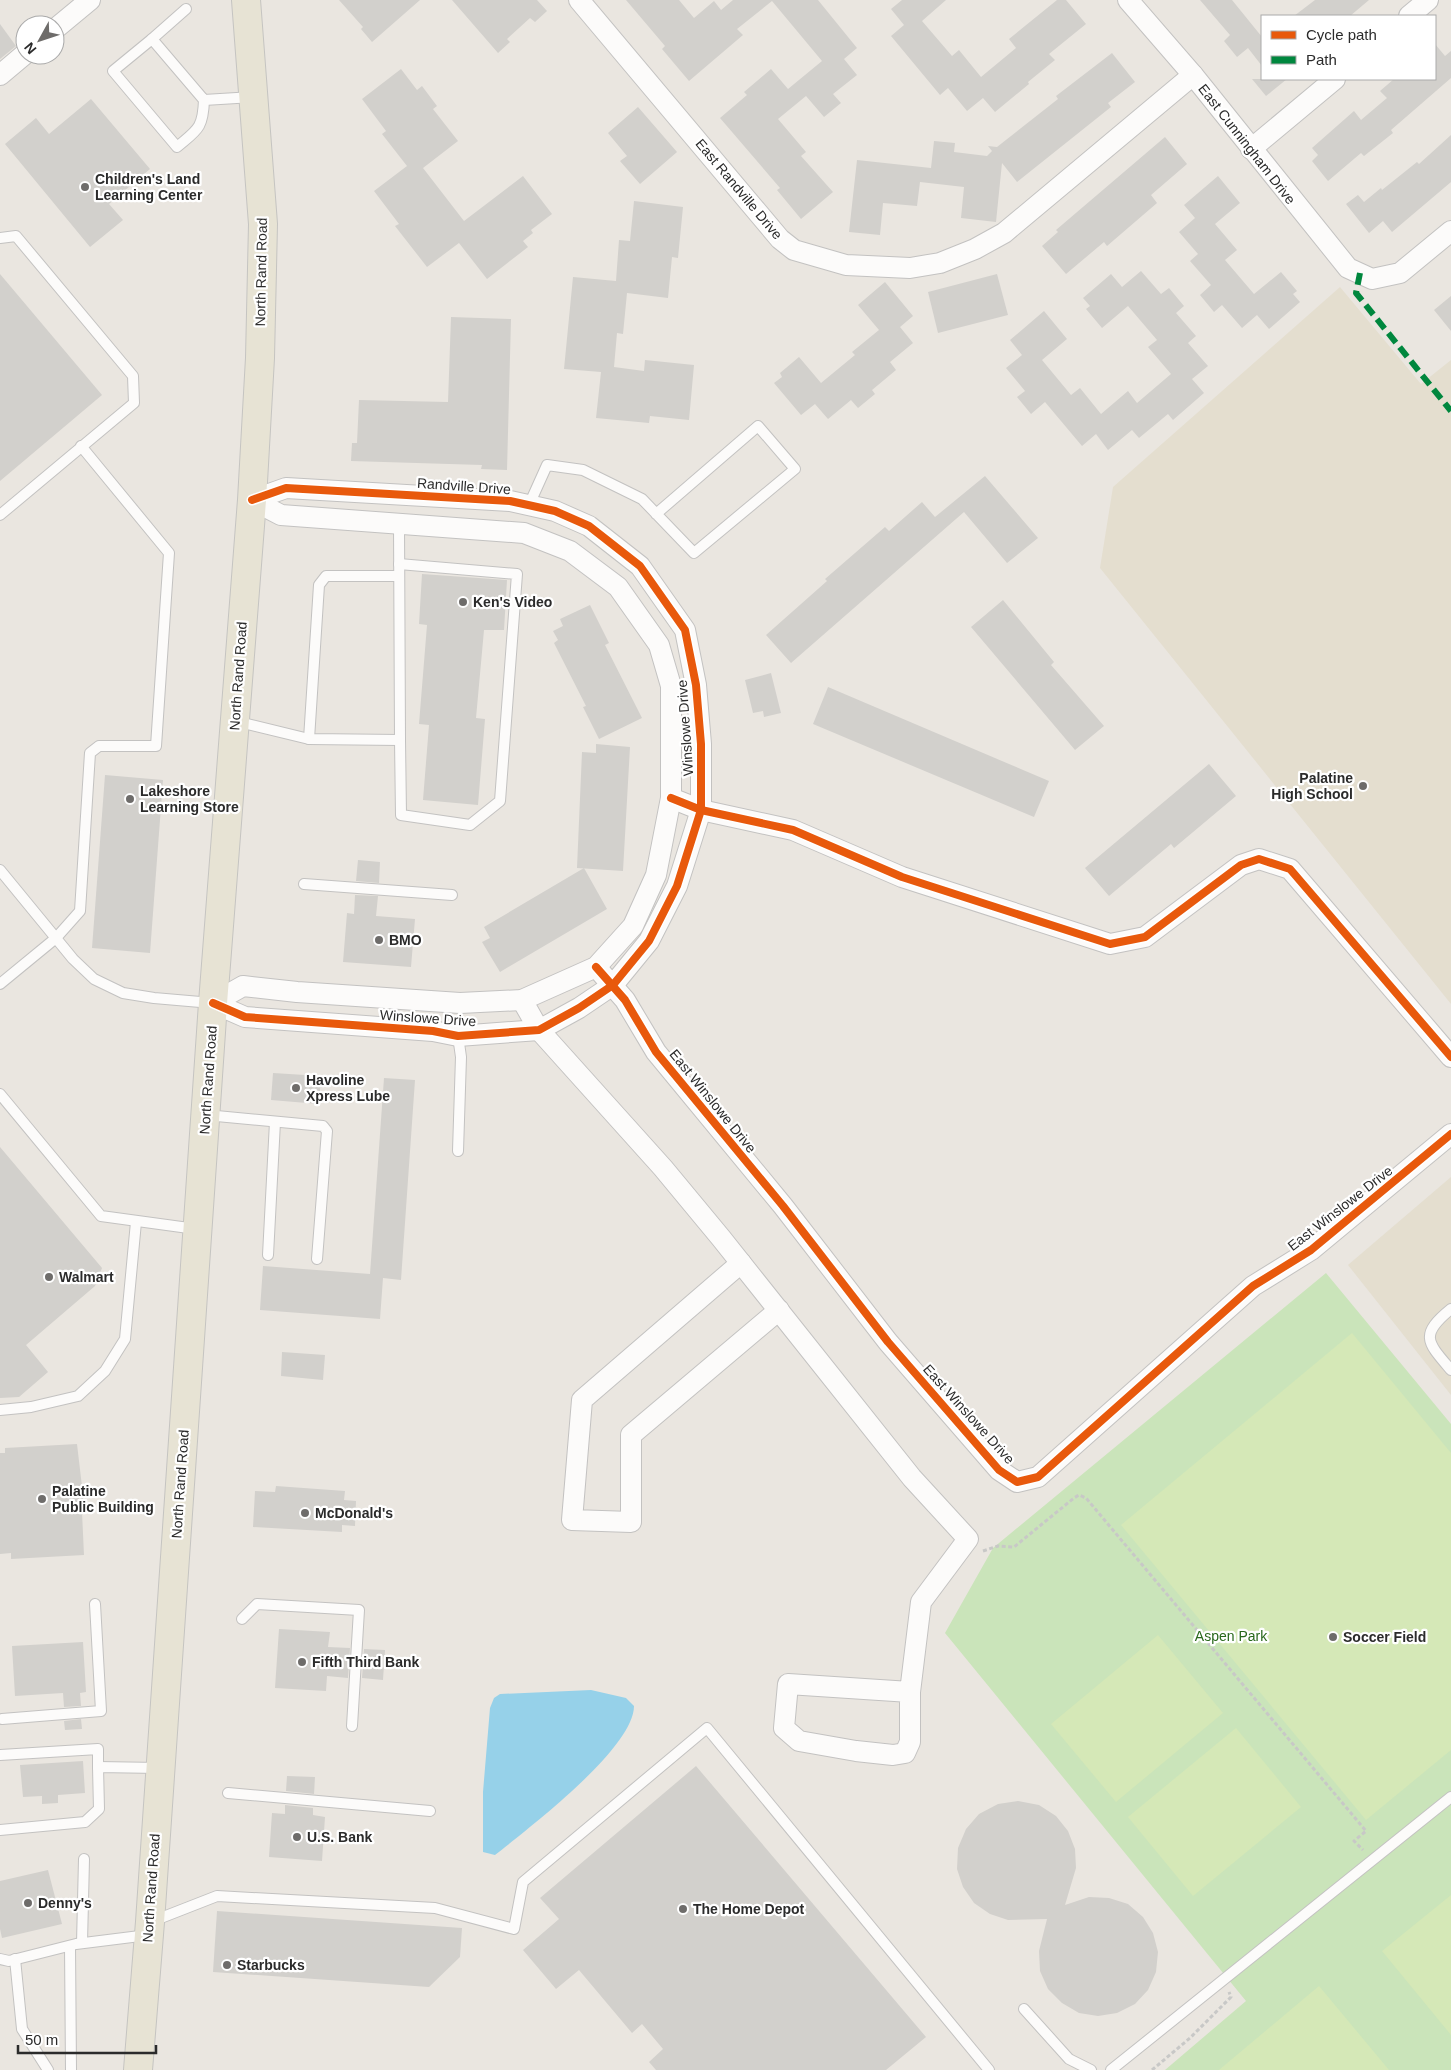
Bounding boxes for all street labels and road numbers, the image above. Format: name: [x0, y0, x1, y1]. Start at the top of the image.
street label: East Cunningham Drive: [1195, 81, 1299, 207]
street label: East Randville Drive: [692, 136, 786, 243]
street label: North Rand Road: [252, 217, 270, 327]
street label: Randville Drive: [416, 475, 512, 497]
street label: North Rand Road: [226, 621, 250, 731]
street label: Winslowe Drive: [674, 679, 696, 777]
street label: Winslowe Drive: [379, 1007, 477, 1029]
street label: North Rand Road: [196, 1025, 220, 1135]
street label: East Winslowe Drive: [666, 1046, 760, 1156]
street label: East Winslowe Drive: [1284, 1162, 1396, 1254]
street label: East Winslowe Drive: [920, 1361, 1018, 1467]
street label: North Rand Road: [168, 1429, 192, 1539]
street label: North Rand Road: [139, 1833, 163, 1943]

